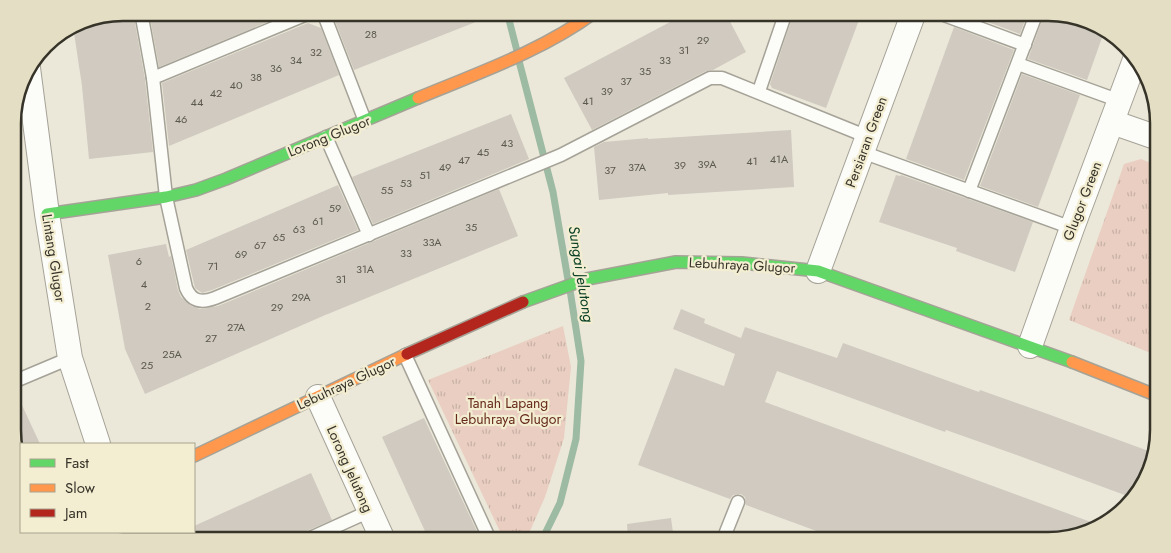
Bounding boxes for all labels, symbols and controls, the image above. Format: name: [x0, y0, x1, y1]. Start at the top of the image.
house number: 28: [365, 26, 377, 42]
house number: 29: [697, 32, 709, 48]
house number: 31: [679, 42, 689, 58]
house number: 32: [310, 44, 322, 60]
house number: 34: [290, 52, 303, 68]
house number: 33: [659, 52, 671, 68]
house number: 36: [270, 60, 282, 76]
house number: 35: [639, 63, 651, 79]
house number: 38: [250, 69, 262, 85]
house number: 37: [620, 73, 632, 89]
house number: 40: [229, 77, 243, 93]
house number: 39: [601, 83, 613, 99]
house number: 42: [210, 85, 222, 101]
house number: 41: [582, 93, 594, 109]
house number: 44: [191, 94, 204, 110]
street label: Persiaran Green: [840, 94, 892, 190]
street label: Lorong Glugor: [285, 110, 374, 162]
house number: 46: [175, 111, 187, 127]
house number: 43: [501, 135, 513, 151]
house number: 45: [477, 144, 489, 160]
house number: 41A: [770, 151, 789, 167]
house number: 47: [458, 152, 470, 168]
house number: 41: [746, 153, 758, 169]
house number: 39A: [698, 156, 717, 172]
house number: 39: [674, 157, 686, 173]
house number: 49: [439, 159, 451, 175]
house number: 37A: [628, 159, 647, 175]
street label: Glugor Green: [1058, 159, 1106, 243]
house number: 37: [604, 162, 616, 178]
house number: 51: [419, 167, 431, 183]
house number: 53: [400, 175, 412, 191]
house number: 55: [381, 182, 393, 198]
house number: 59: [329, 200, 341, 216]
street label: Lintang Glugor: [37, 213, 71, 304]
house number: 61: [312, 213, 324, 229]
house number: 35: [465, 219, 477, 235]
house number: 63: [293, 221, 305, 237]
water label: Sungai Jelutong: [563, 224, 600, 325]
house number: 65: [273, 229, 285, 245]
house number: 33A: [422, 234, 442, 250]
house number: 67: [254, 237, 266, 253]
house number: 33: [400, 245, 412, 261]
house number: 69: [235, 246, 247, 262]
street label: Lebuhraya Glugor: [688, 252, 796, 278]
house number: 6: [136, 253, 142, 269]
house number: 71: [208, 258, 218, 274]
house number: 31A: [356, 261, 375, 277]
house number: 31: [336, 271, 346, 287]
house number: 4: [141, 276, 148, 292]
house number: 29A: [291, 289, 311, 305]
house number: 2: [145, 298, 151, 314]
house number: 29: [271, 299, 283, 315]
house number: 27A: [227, 319, 246, 335]
house number: 27: [205, 330, 217, 346]
house number: 25A: [162, 346, 183, 362]
street label: Lebuhraya Glugor: [293, 351, 399, 415]
house number: 25: [141, 357, 153, 373]
park label: Tanah Lapang Lebuhraya Glugor: [455, 393, 561, 429]
street label: Lorong Jelutong: [322, 422, 378, 516]
legend: [20, 443, 195, 533]
text: Fast: [65, 452, 89, 474]
text: Slow: [65, 477, 96, 499]
text: Jam: [63, 502, 88, 524]

